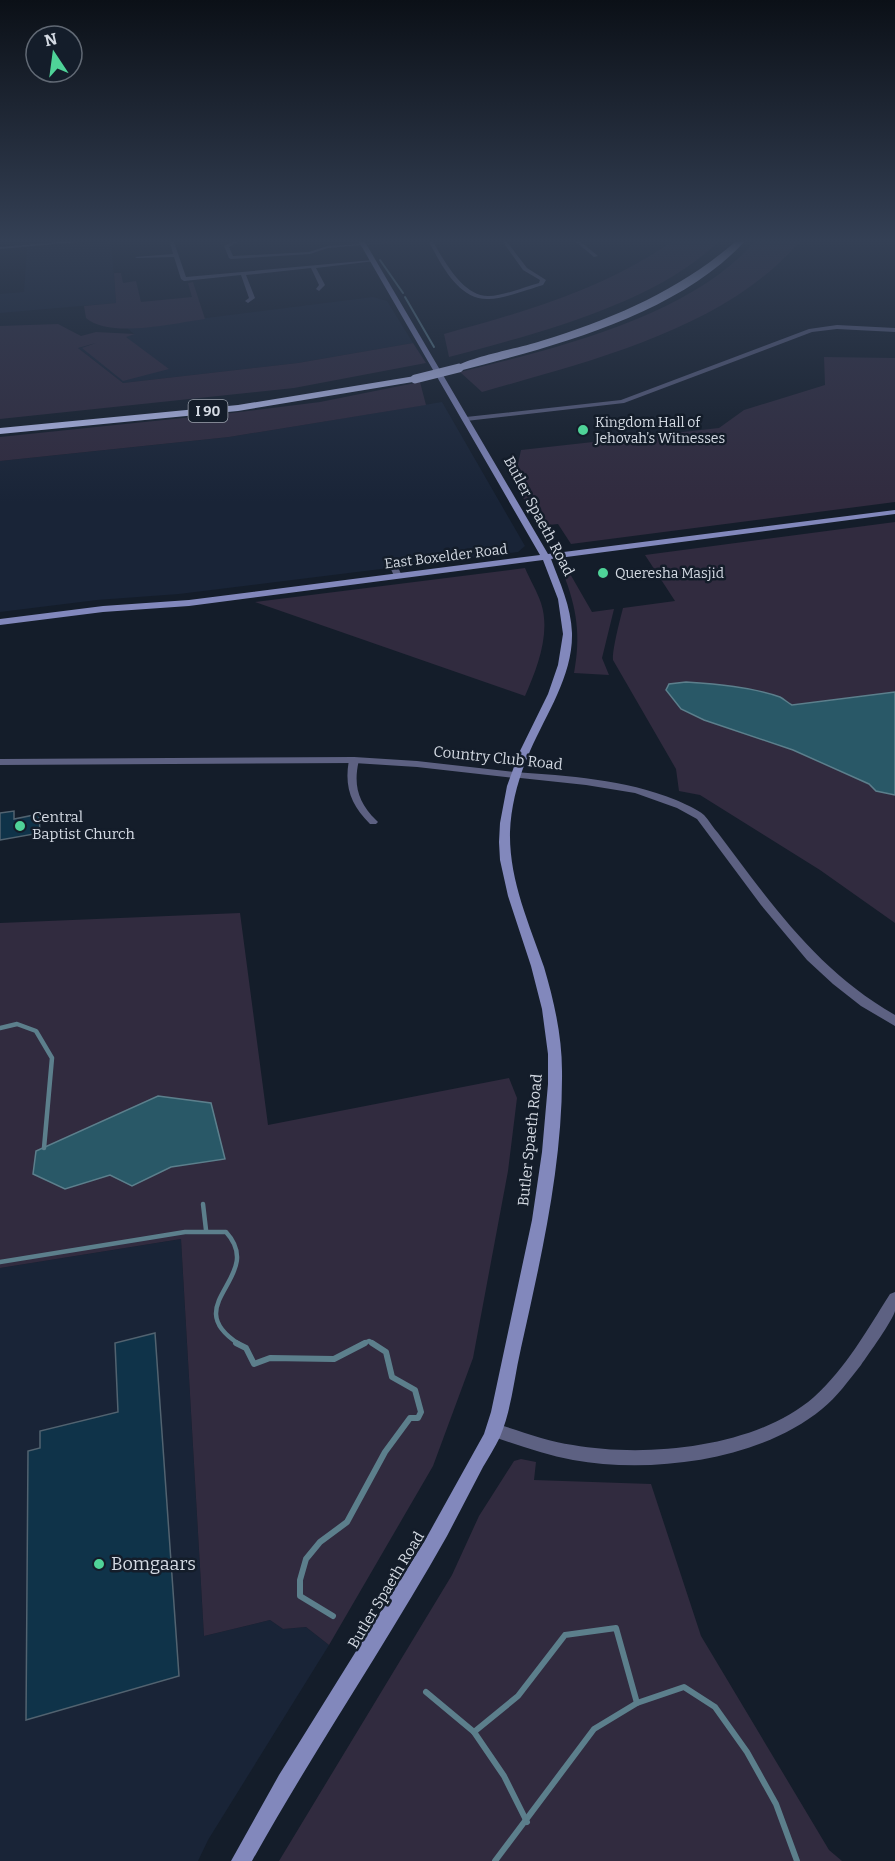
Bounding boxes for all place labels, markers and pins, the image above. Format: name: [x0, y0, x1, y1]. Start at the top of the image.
place label: Kingdom Hall of Jehovah’s Witnesses: [594, 414, 725, 447]
marker: Kingdom Hall of Jehovah’s Witnesses: [576, 423, 590, 437]
place label: Queresha Masjid: [615, 565, 724, 582]
marker: Queresha Masjid: [596, 566, 610, 580]
place label: Central Baptist Church: [32, 808, 136, 843]
marker: Central Baptist Church: [13, 819, 27, 833]
place label: Bomgaars: [111, 1553, 196, 1575]
marker: Bomgaars: [92, 1557, 106, 1571]

